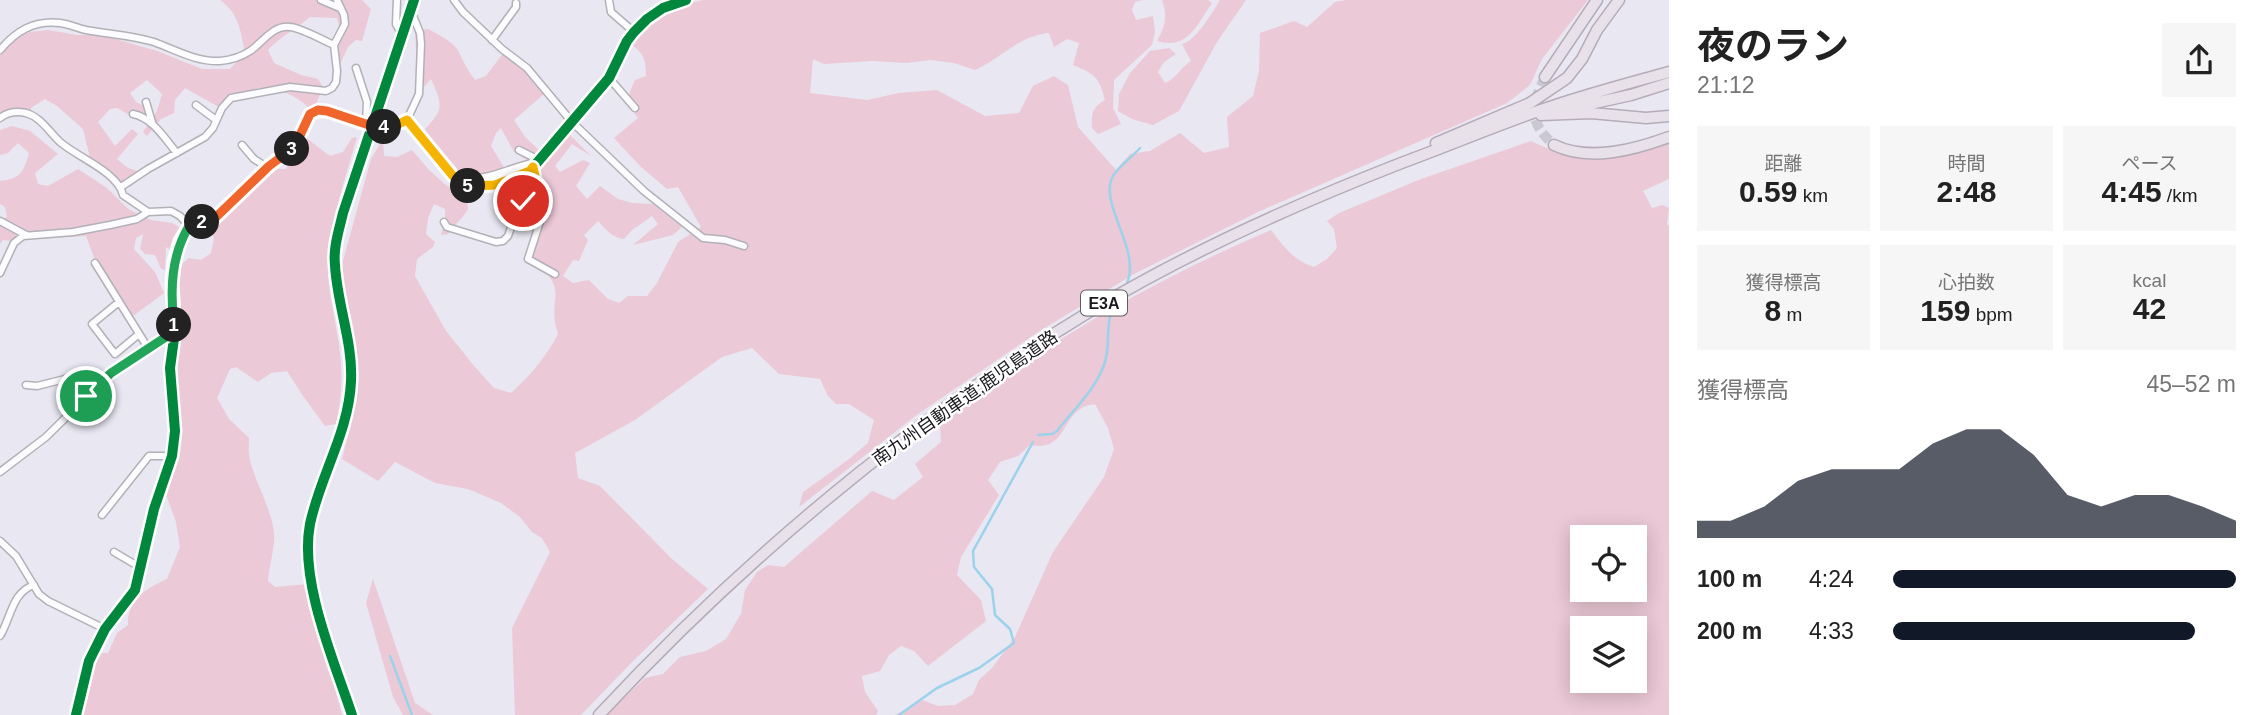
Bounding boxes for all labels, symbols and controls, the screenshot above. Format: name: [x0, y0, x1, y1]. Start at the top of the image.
button: share: [2162, 23, 2236, 97]
text: 夜のラン: [1697, 25, 1849, 67]
text: 21:12: [1697, 72, 1755, 98]
pin: 4: [366, 110, 402, 144]
text: 4: [378, 116, 389, 137]
pin: 3: [274, 132, 310, 166]
text: 3: [286, 138, 297, 159]
text: 距離: [1764, 153, 1803, 174]
text: 時間: [1947, 153, 1986, 174]
text: ペース: [2121, 153, 2178, 174]
pin: 5: [450, 168, 486, 204]
pin: [493, 171, 553, 231]
text: 5: [462, 175, 473, 196]
text: 0.59: [1739, 175, 1797, 208]
text: 2:48: [1936, 175, 1997, 208]
text: 4:45: [2102, 175, 2162, 208]
icon: check: [504, 182, 542, 220]
text: km: [1797, 185, 1828, 206]
text: /km: [2162, 185, 2197, 206]
pin: 2: [184, 204, 220, 240]
text: 2: [196, 211, 207, 232]
text: kcal: [2133, 270, 2166, 291]
text: 獲得標高: [1745, 272, 1822, 293]
text: 心拍数: [1938, 272, 1995, 293]
road number: E3A: [1081, 290, 1127, 316]
text: 42: [2133, 292, 2166, 325]
text: 8: [1765, 294, 1781, 327]
text: 159: [1920, 294, 1970, 327]
text: m: [1781, 304, 1802, 325]
text: bpm: [1970, 304, 2013, 325]
pin: 1: [156, 308, 192, 342]
text: 1: [168, 314, 179, 335]
street label: 南九州自動車道;鹿児島道路: [869, 326, 1061, 470]
pin: [56, 366, 116, 426]
text: 45–52 m: [2146, 371, 2236, 397]
icon: arrive: [67, 377, 105, 415]
text: 獲得標高: [1697, 377, 1789, 403]
map controls: [1570, 525, 1647, 693]
button: locate: [1570, 525, 1647, 602]
text: 100 m: [1697, 566, 1762, 592]
text: 4:24: [1809, 566, 1854, 592]
button: layers: [1570, 616, 1647, 693]
text: 200 m: [1697, 618, 1762, 644]
text: 4:33: [1809, 618, 1854, 644]

